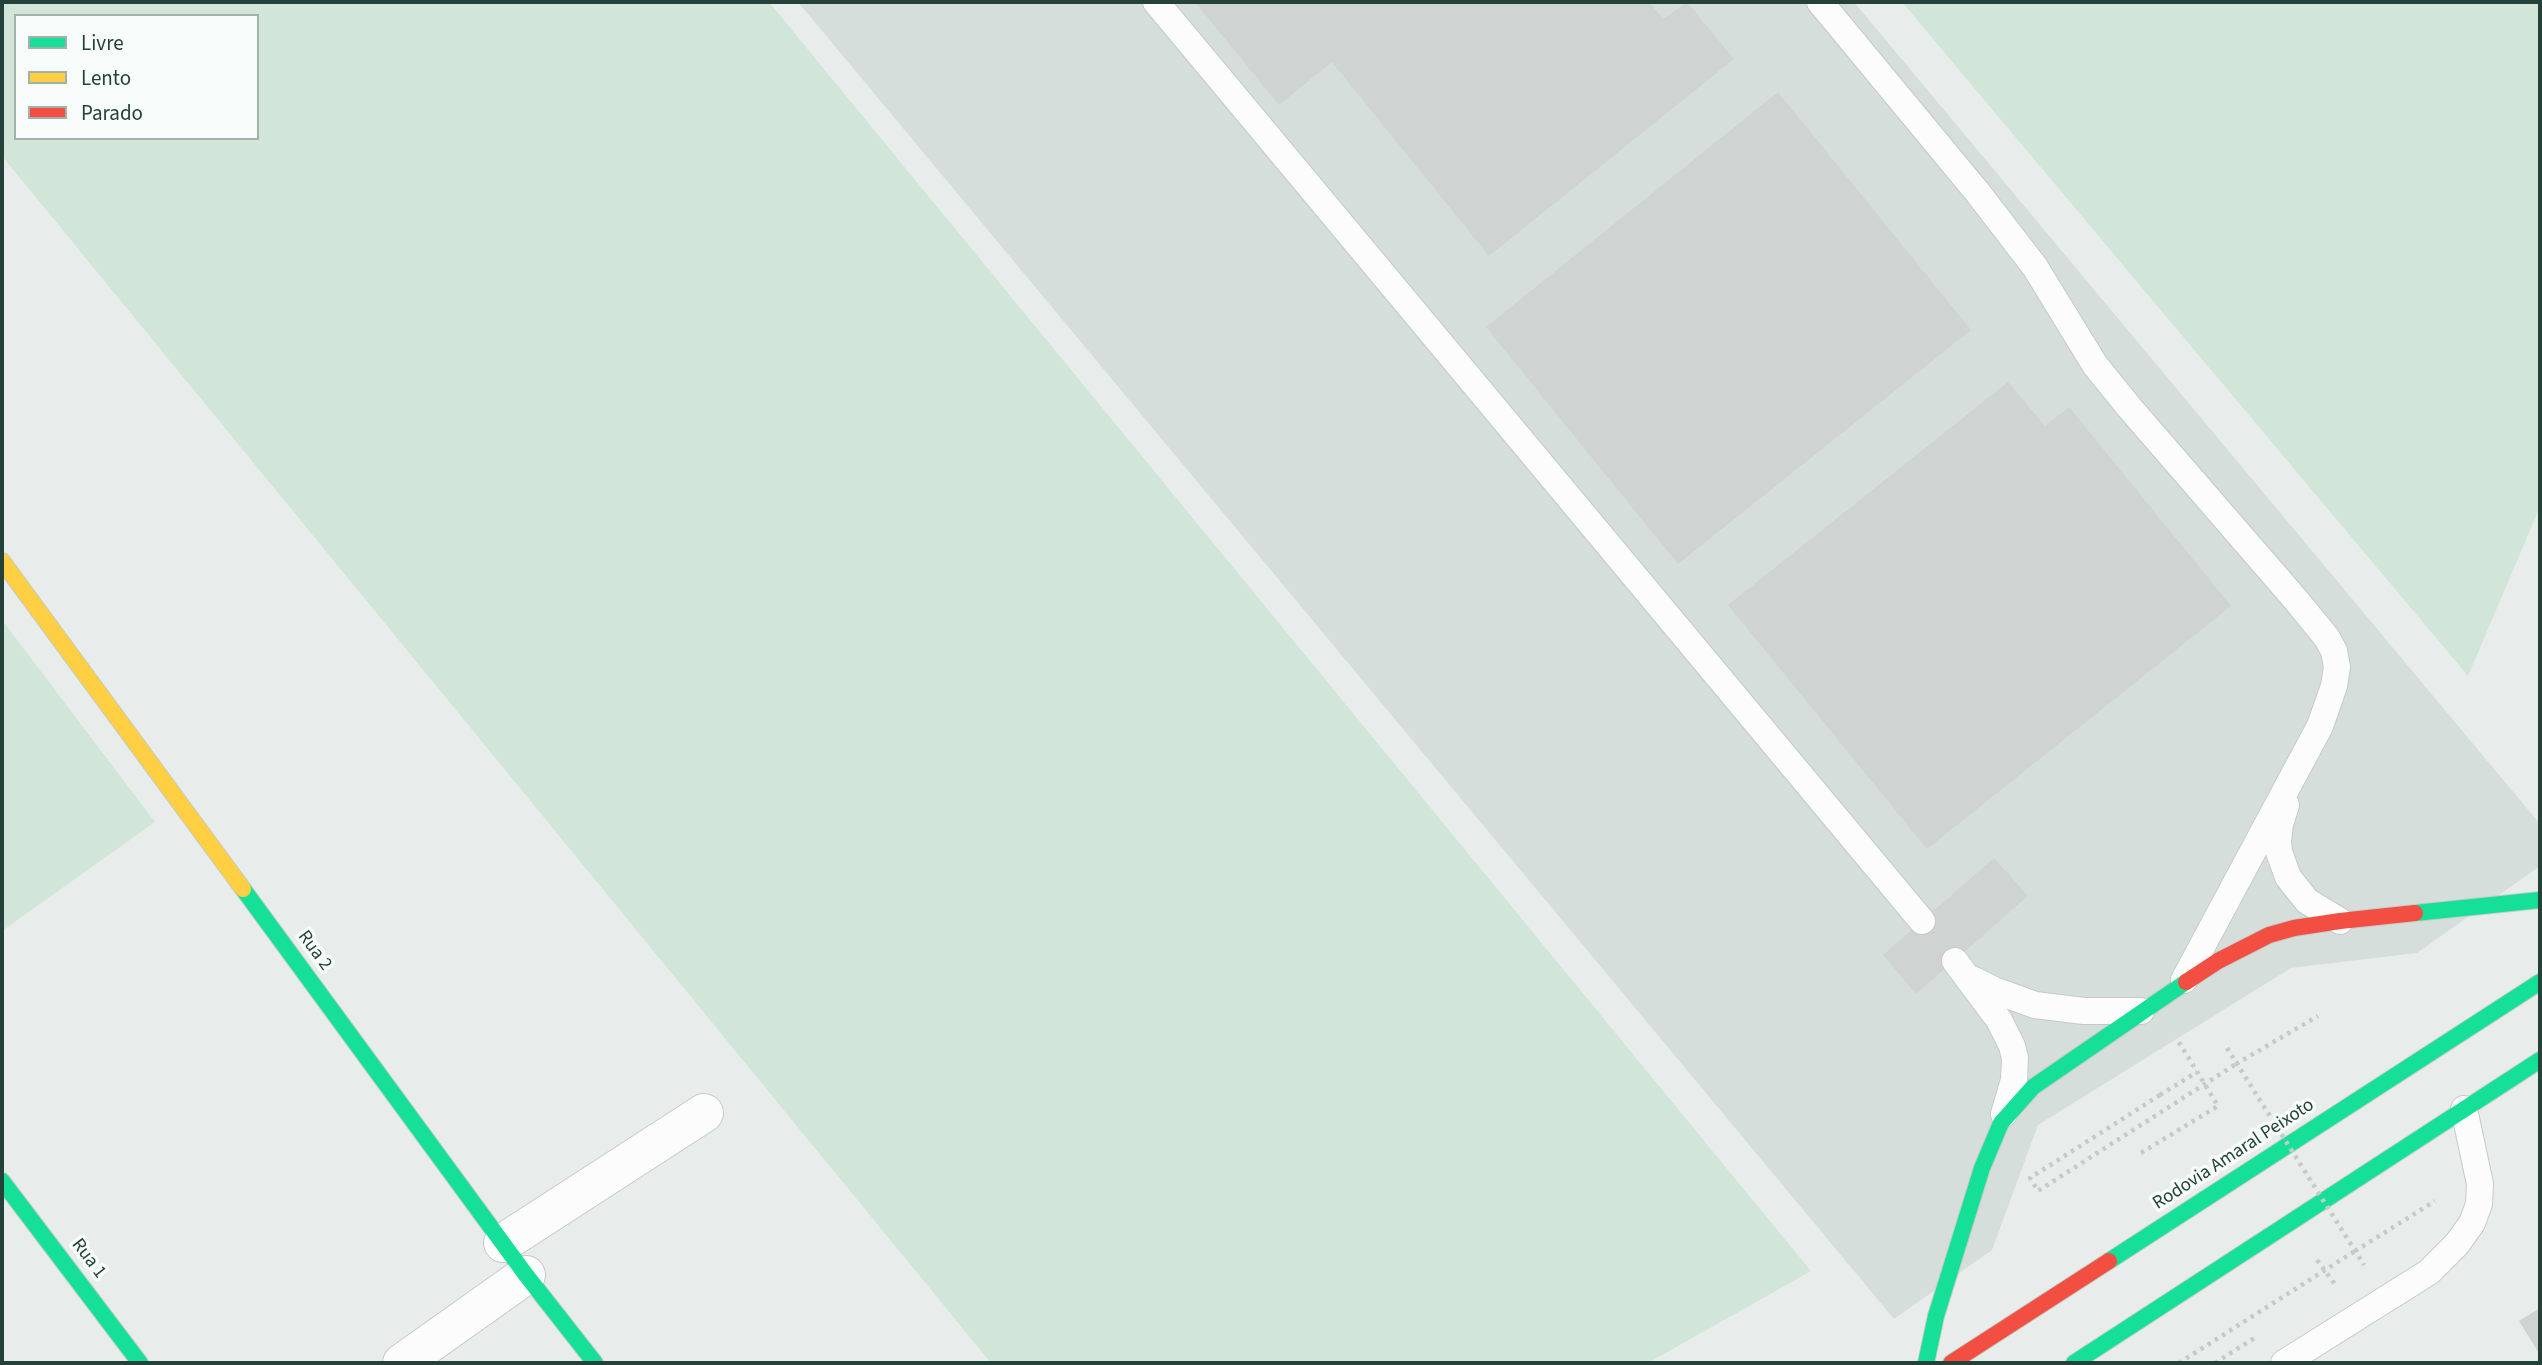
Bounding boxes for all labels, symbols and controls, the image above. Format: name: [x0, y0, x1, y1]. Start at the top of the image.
legend: [14, 14, 259, 140]
text: Livre: [81, 28, 124, 58]
text: Lento: [81, 63, 131, 93]
text: Parado: [81, 98, 143, 128]
street label: Rua 2: [292, 927, 336, 975]
street label: Rodovia Amaral Peixoto: [2149, 1094, 2319, 1216]
street label: Rua 1: [66, 1235, 110, 1283]

